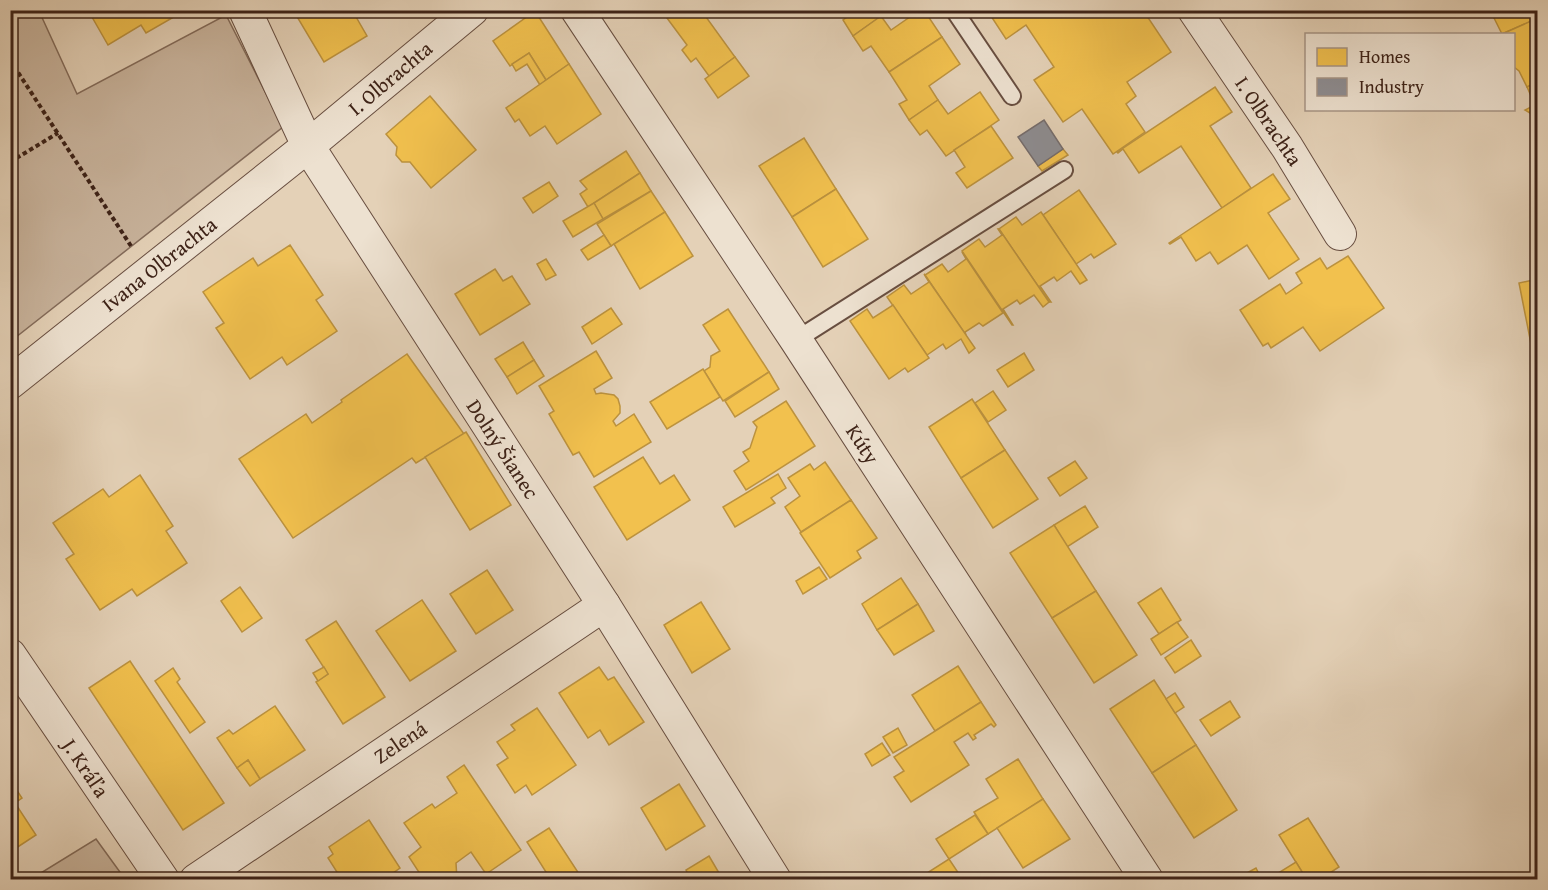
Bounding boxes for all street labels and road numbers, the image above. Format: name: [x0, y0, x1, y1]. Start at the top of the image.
street label: I. Olbrachta: [341, 33, 439, 123]
street label: I. Olbrachta: [1228, 70, 1310, 172]
street label: Ivana Olbrachta: [95, 209, 223, 319]
street label: Dolný Šianec: [459, 393, 547, 505]
street label: Kúty: [839, 418, 888, 470]
street label: Zelená: [367, 713, 433, 771]
street label: J. Kráľa: [53, 730, 117, 804]

